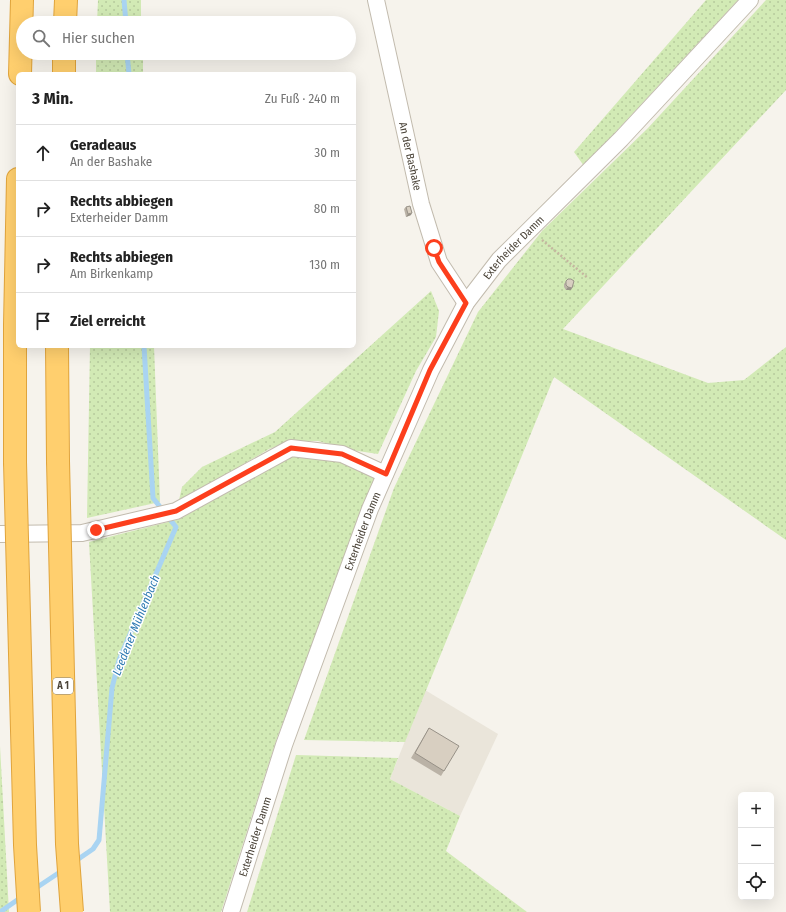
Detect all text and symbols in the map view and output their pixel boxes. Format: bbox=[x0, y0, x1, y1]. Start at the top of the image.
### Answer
search box bbox=[16, 16, 356, 60]
icon: search bbox=[30, 27, 52, 49]
text: Hier suchen bbox=[62, 29, 135, 47]
text: 3 Min. bbox=[32, 88, 73, 109]
text: Zu Fuß · 240 m bbox=[265, 91, 340, 106]
street label: An der Bashake bbox=[397, 121, 424, 192]
text: Geradeaus bbox=[70, 136, 136, 154]
icon: ahead bbox=[32, 142, 54, 164]
text: 30 m bbox=[314, 145, 340, 160]
text: An der Bashake bbox=[70, 154, 152, 169]
text: Rechts abbiegen bbox=[70, 192, 173, 210]
icon: right bbox=[32, 198, 54, 220]
text: 80 m bbox=[314, 201, 340, 216]
text: Exterheider Damm bbox=[70, 210, 168, 225]
street label: Exterheider Damm bbox=[480, 213, 547, 282]
route start bbox=[425, 239, 443, 257]
text: Rechts abbiegen bbox=[70, 248, 173, 266]
icon: right bbox=[32, 254, 54, 276]
text: 130 m bbox=[309, 257, 340, 272]
text: Am Birkenkamp bbox=[70, 266, 153, 281]
icon: arrive bbox=[32, 310, 54, 332]
text: Ziel erreicht bbox=[70, 312, 145, 330]
street label: Exterheider Damm bbox=[342, 490, 383, 572]
route end bbox=[87, 521, 105, 539]
water label: Leedener Mühlenbach bbox=[109, 573, 163, 677]
road number: A 1 bbox=[53, 678, 73, 694]
map controls bbox=[738, 792, 774, 900]
button: + bbox=[738, 792, 774, 828]
street label: Exterheider Damm bbox=[236, 795, 274, 878]
button: − bbox=[738, 828, 774, 864]
button: locate bbox=[738, 864, 774, 900]

